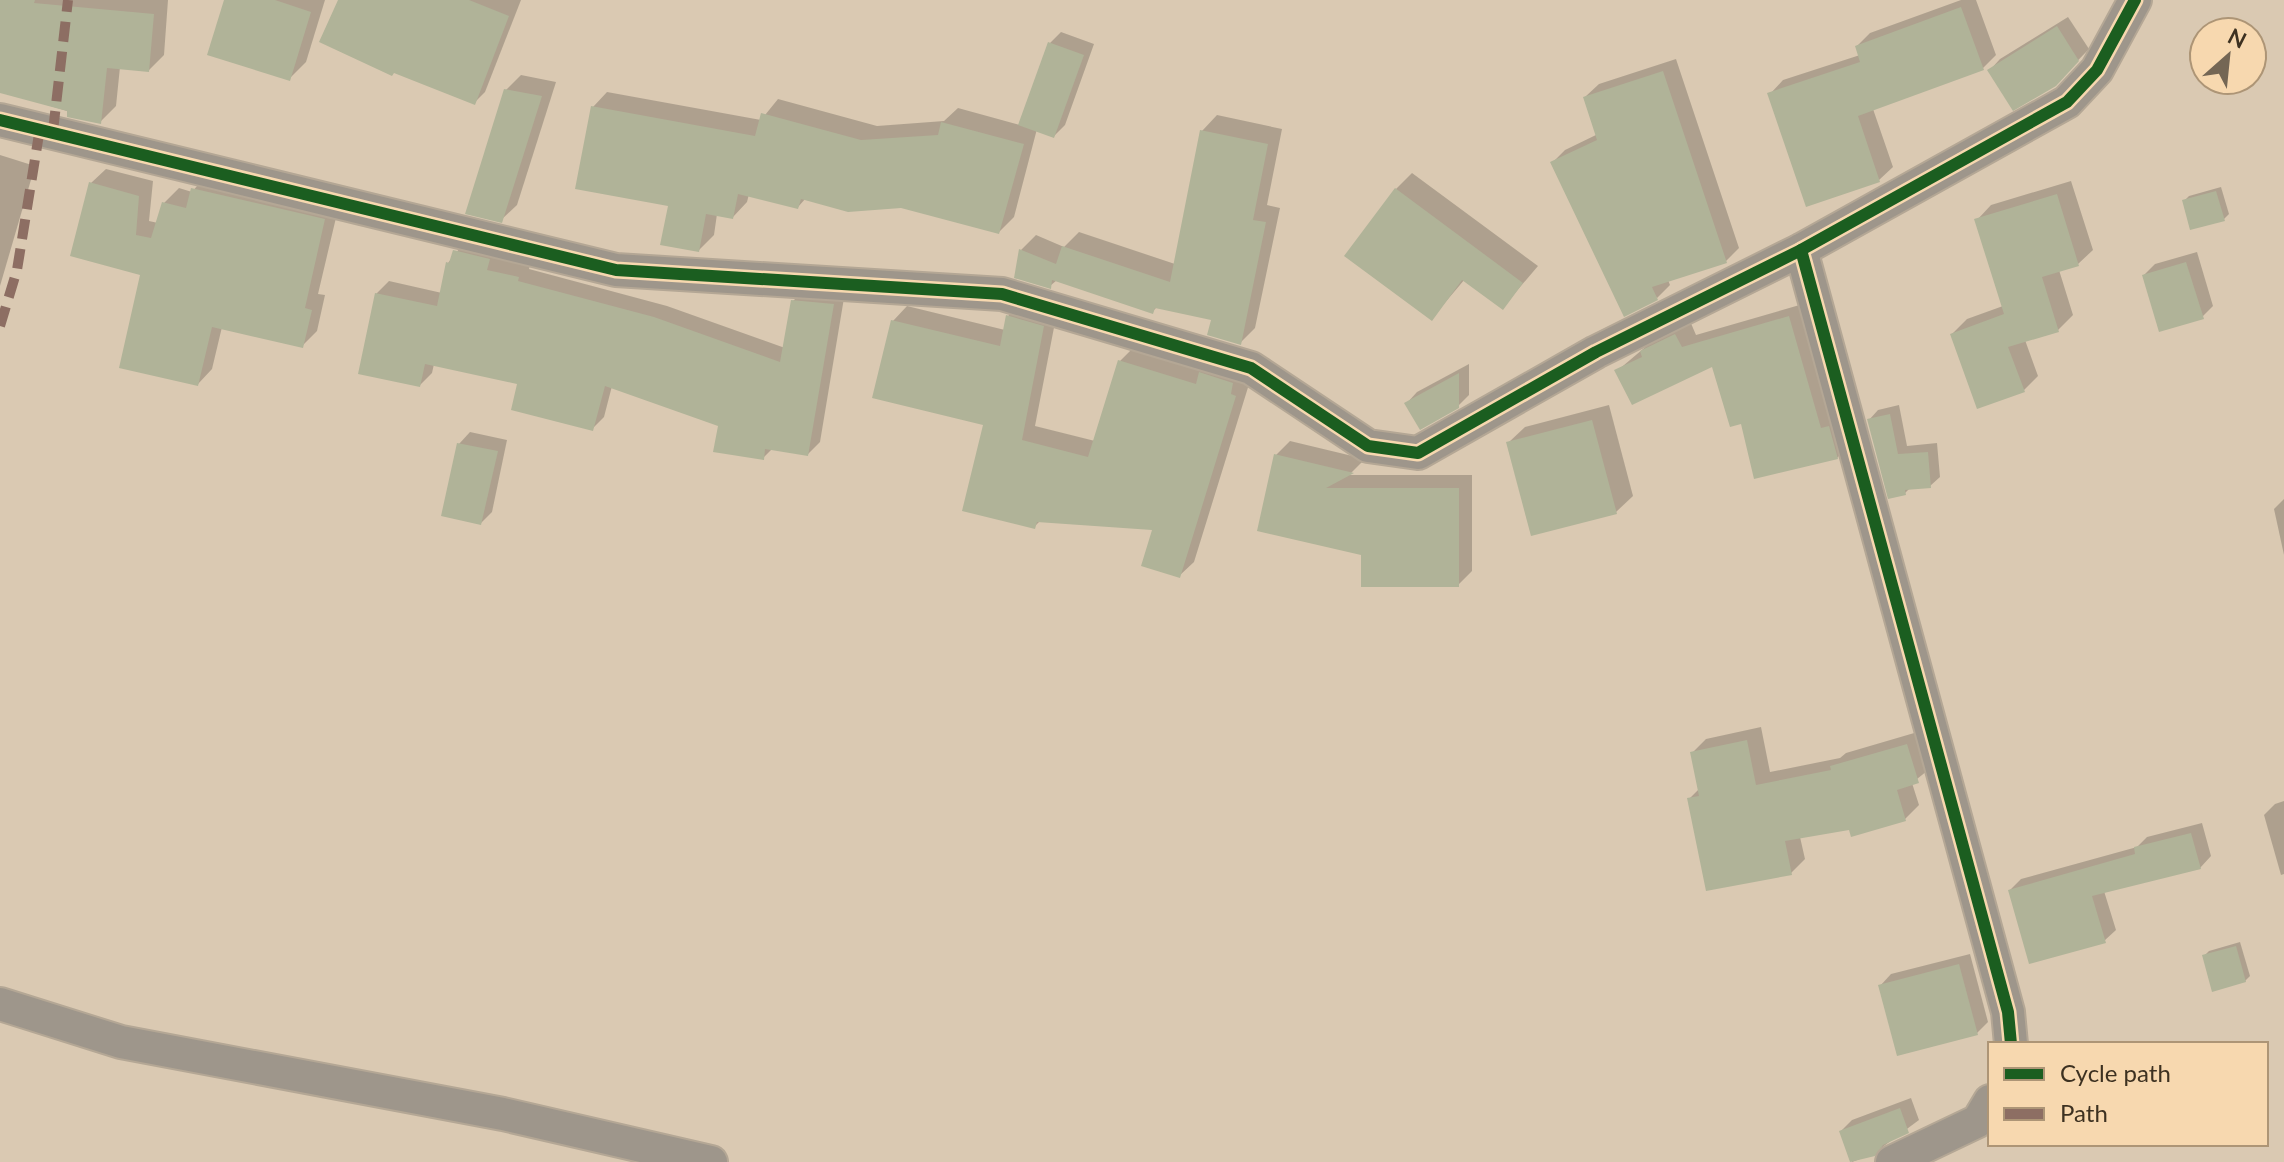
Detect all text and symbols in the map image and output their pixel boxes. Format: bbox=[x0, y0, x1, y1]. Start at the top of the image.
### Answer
north arrow bbox=[2188, 16, 2268, 96]
text: N bbox=[2224, 22, 2251, 54]
legend bbox=[1988, 1042, 2268, 1146]
text: Cycle path bbox=[2060, 1058, 2171, 1087]
text: Path bbox=[2060, 1098, 2108, 1127]

